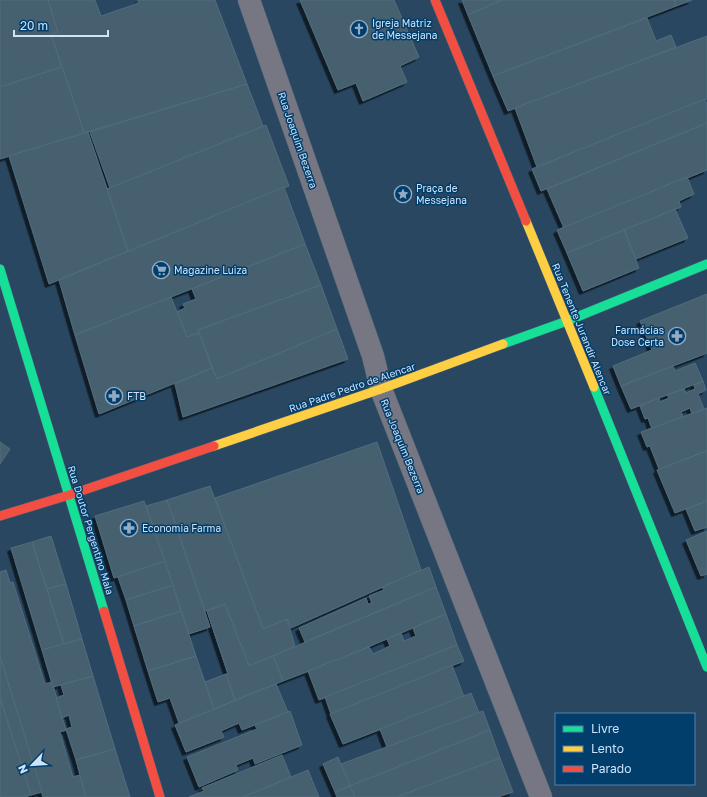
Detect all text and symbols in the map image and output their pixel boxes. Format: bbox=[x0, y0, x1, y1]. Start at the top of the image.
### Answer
scale bar bbox=[14, 12, 108, 38]
place label: Igreja Matriz de Messejana bbox=[372, 17, 437, 41]
text: 20 m bbox=[20, 18, 48, 33]
church icon: Igreja Matriz de Messejana bbox=[349, 19, 369, 39]
street label: Rua Joaquim Bezerra bbox=[276, 90, 320, 190]
place label: Praça de Messejana bbox=[416, 182, 467, 206]
place icon: Praça de Messejana bbox=[393, 184, 413, 204]
supermarket icon: Magazine Luiza bbox=[151, 260, 171, 280]
street label: Rua Tenente Jurandir Alencar bbox=[550, 261, 614, 397]
place label: Magazine Luiza bbox=[174, 264, 247, 276]
place label: Farmácias Dose Certa bbox=[611, 324, 664, 348]
pharmacy icon: Farmácias Dose Certa bbox=[667, 326, 687, 346]
street label: Rua Padre Pedro de Alencar bbox=[287, 360, 417, 414]
pharmacy icon: FTB bbox=[104, 386, 124, 406]
place label: FTB bbox=[127, 390, 146, 402]
street label: Rua Joaquim Bezerra bbox=[379, 397, 427, 495]
street label: Rua Doutor Pergentino Maia bbox=[66, 464, 116, 596]
pharmacy icon: Economia Farma bbox=[119, 518, 139, 538]
place label: Economia Farma bbox=[142, 522, 221, 534]
legend bbox=[555, 713, 695, 785]
text: Livre bbox=[591, 721, 619, 736]
text: Lento bbox=[591, 741, 624, 756]
north arrow bbox=[12, 745, 52, 785]
text: Parado bbox=[591, 761, 631, 776]
text: N bbox=[15, 763, 30, 776]

